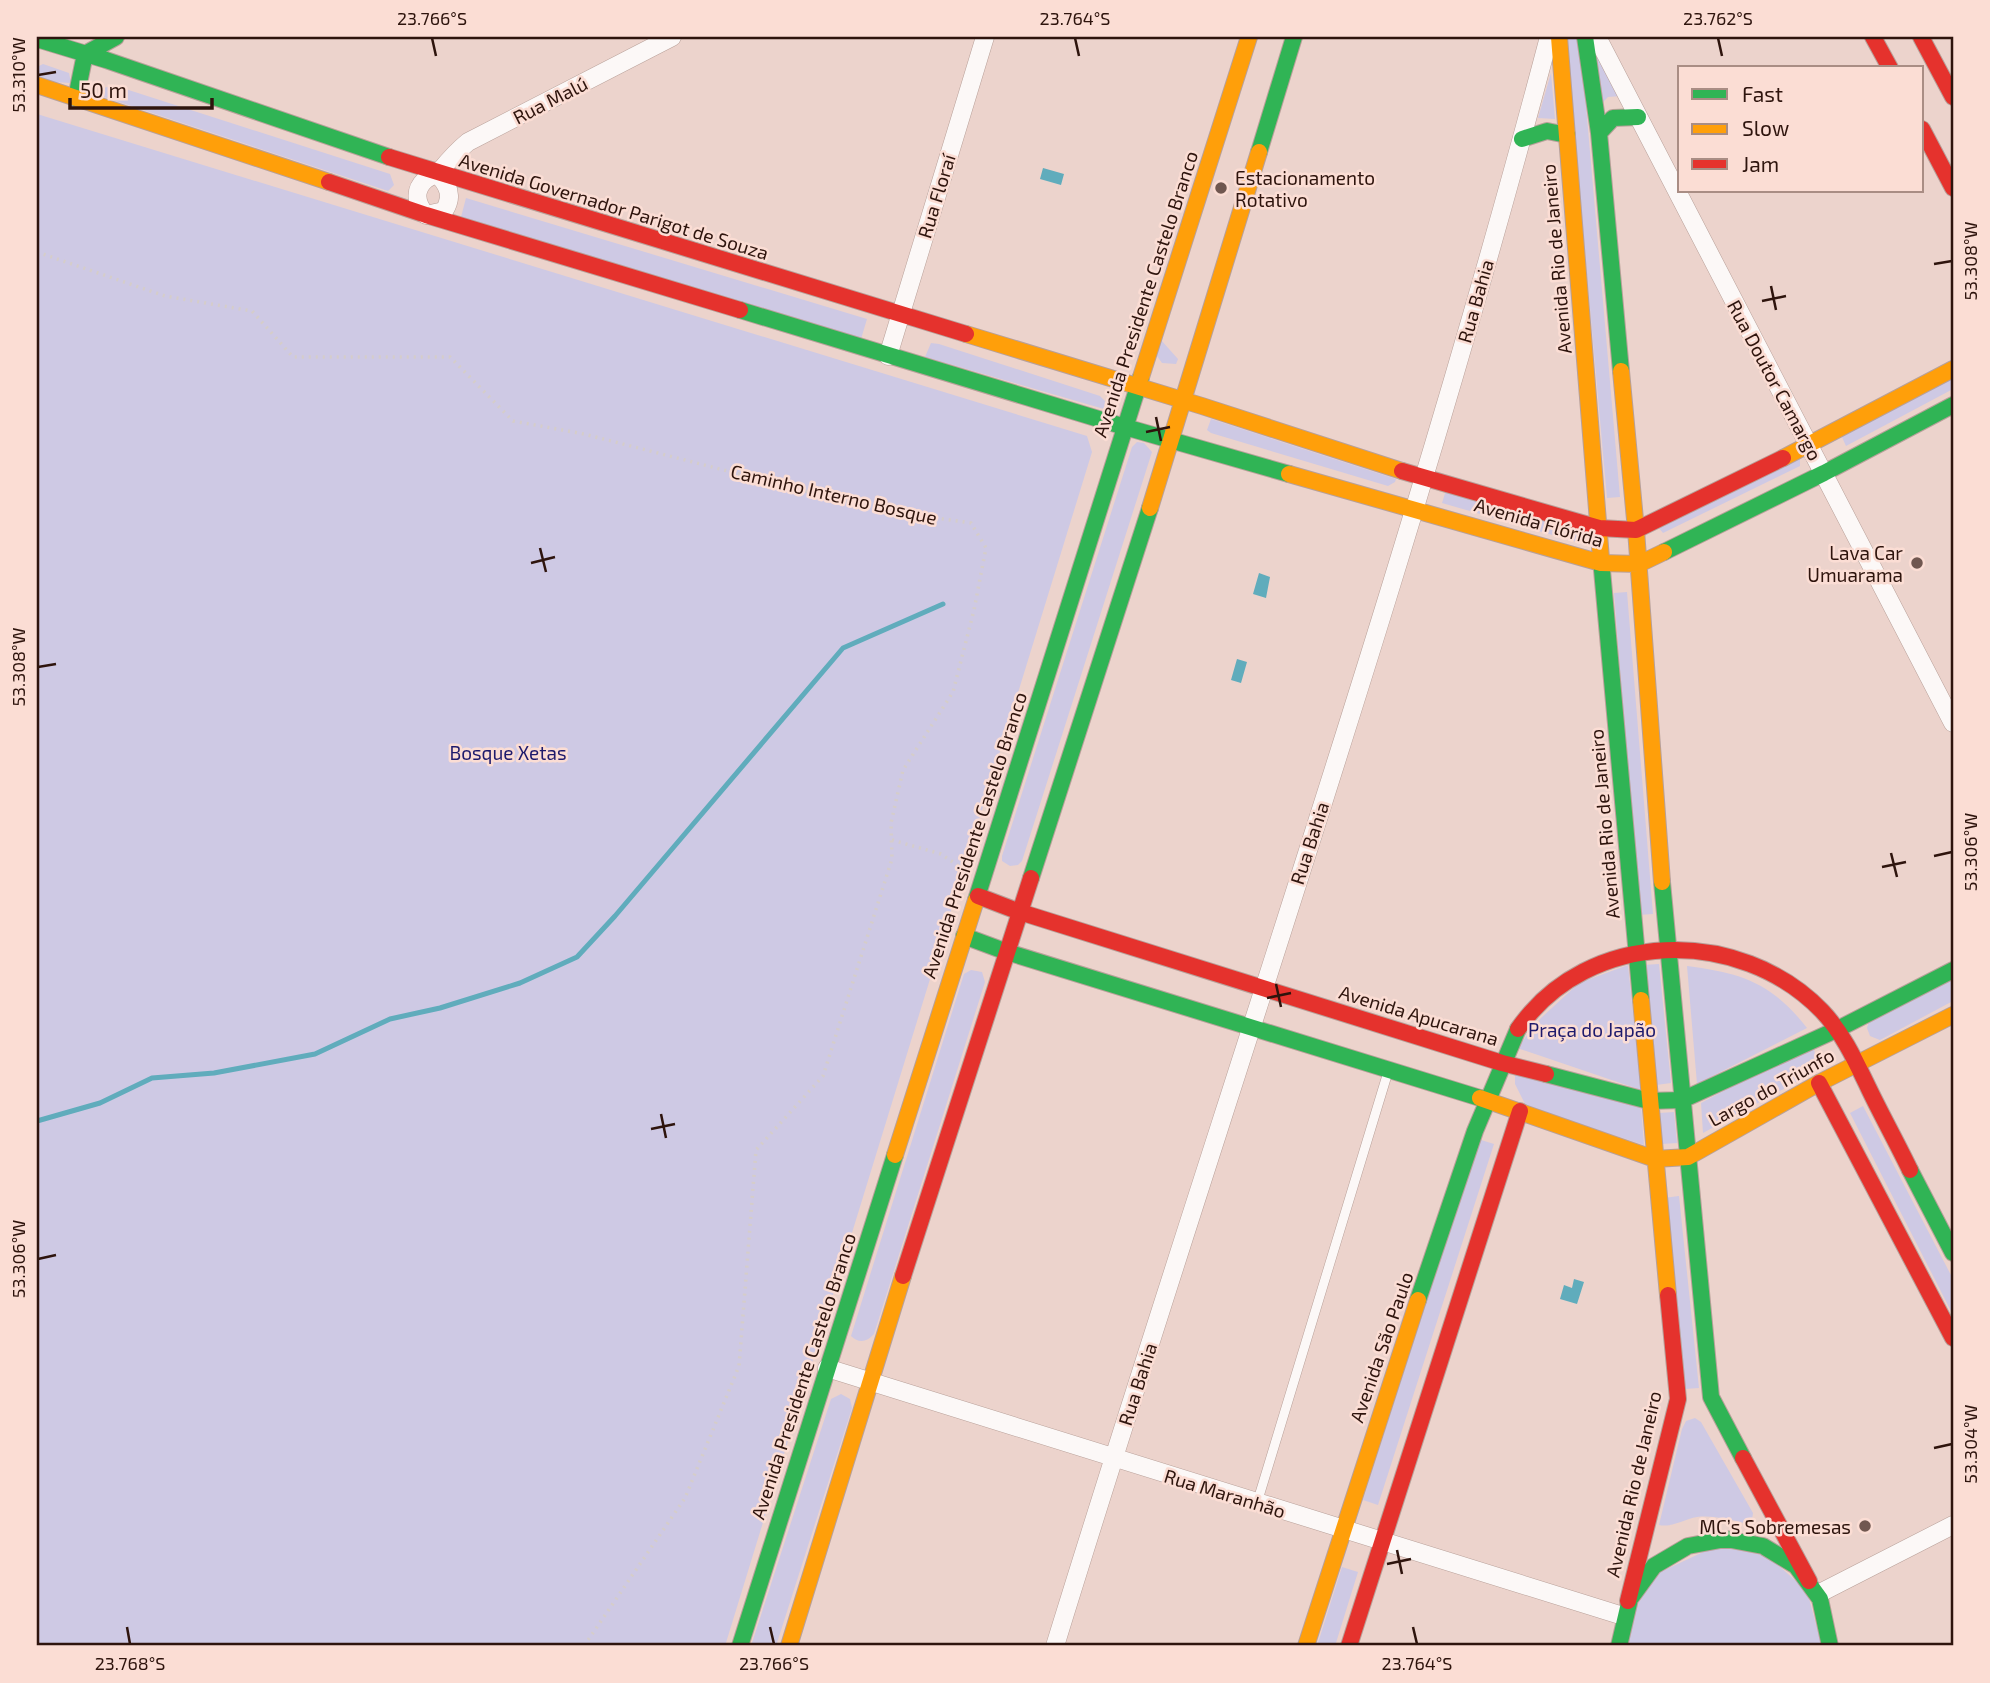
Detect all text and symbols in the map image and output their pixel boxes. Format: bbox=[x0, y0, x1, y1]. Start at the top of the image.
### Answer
text: 23.766°S bbox=[397, 7, 467, 29]
text: 23.764°S bbox=[1040, 7, 1110, 29]
text: 23.762°S bbox=[1683, 7, 1753, 29]
text: 53.310°W bbox=[7, 37, 29, 113]
scale bar bbox=[70, 66, 212, 110]
legend bbox=[1678, 66, 1924, 192]
street label: Rua Malú bbox=[509, 71, 591, 129]
text: 50 m bbox=[80, 77, 127, 102]
text: Fast bbox=[1742, 81, 1783, 106]
text: Slow bbox=[1742, 115, 1789, 140]
street label: Avenida Governador Parigot de Souza bbox=[457, 148, 771, 264]
street label: Avenida Presidente Castelo Branco bbox=[1088, 148, 1202, 440]
street label: Rua Floraí bbox=[912, 150, 960, 241]
text: Jam bbox=[1742, 151, 1779, 176]
street label: Avenida Rio de Janeiro bbox=[1536, 163, 1576, 355]
place label: Estacionamento Rotativo bbox=[1235, 166, 1375, 211]
marker: Estacionamento Rotativo bbox=[1213, 180, 1229, 196]
text: 53.308°W bbox=[1959, 221, 1981, 301]
street label: Rua Bahia bbox=[1452, 257, 1498, 345]
street label: Rua Doutor Camargo bbox=[1723, 296, 1827, 464]
street label: Caminho Interno Bosque bbox=[729, 459, 939, 529]
street label: Avenida Flórida bbox=[1472, 493, 1606, 551]
place label: Lava Car Umuarama bbox=[1807, 541, 1903, 586]
marker: Lava Car Umuarama bbox=[1909, 555, 1925, 571]
text: 53.308°W bbox=[7, 627, 29, 707]
street label: Avenida Presidente Castelo Branco bbox=[917, 689, 1031, 981]
street label: Avenida Rio de Janeiro bbox=[1584, 728, 1624, 920]
park label: Bosque Xetas bbox=[449, 741, 567, 764]
street label: Rua Bahia bbox=[1285, 799, 1333, 887]
text: 53.306°W bbox=[1959, 813, 1981, 891]
street label: Avenida Apucarana bbox=[1337, 980, 1501, 1050]
park label: Praça do Japão bbox=[1528, 1018, 1656, 1042]
street label: Largo do Triunfo bbox=[1704, 1043, 1838, 1131]
text: 53.306°W bbox=[7, 1220, 29, 1298]
street label: Avenida Presidente Castelo Branco bbox=[746, 1230, 860, 1522]
street label: Avenida São Paulo bbox=[1344, 1269, 1418, 1425]
street label: Rua Bahia bbox=[1113, 1340, 1161, 1428]
street label: Avenida Rio de Janeiro bbox=[1600, 1389, 1666, 1579]
text: 53.304°W bbox=[1959, 1404, 1981, 1484]
street label: Rua Maranhão bbox=[1162, 1464, 1288, 1522]
place label: MC’s Sobremesas bbox=[1699, 1515, 1851, 1538]
marker: MC’s Sobremesas bbox=[1857, 1518, 1873, 1534]
text: 23.768°S bbox=[95, 1652, 165, 1674]
text: 23.766°S bbox=[739, 1652, 809, 1674]
text: 23.764°S bbox=[1382, 1652, 1452, 1674]

